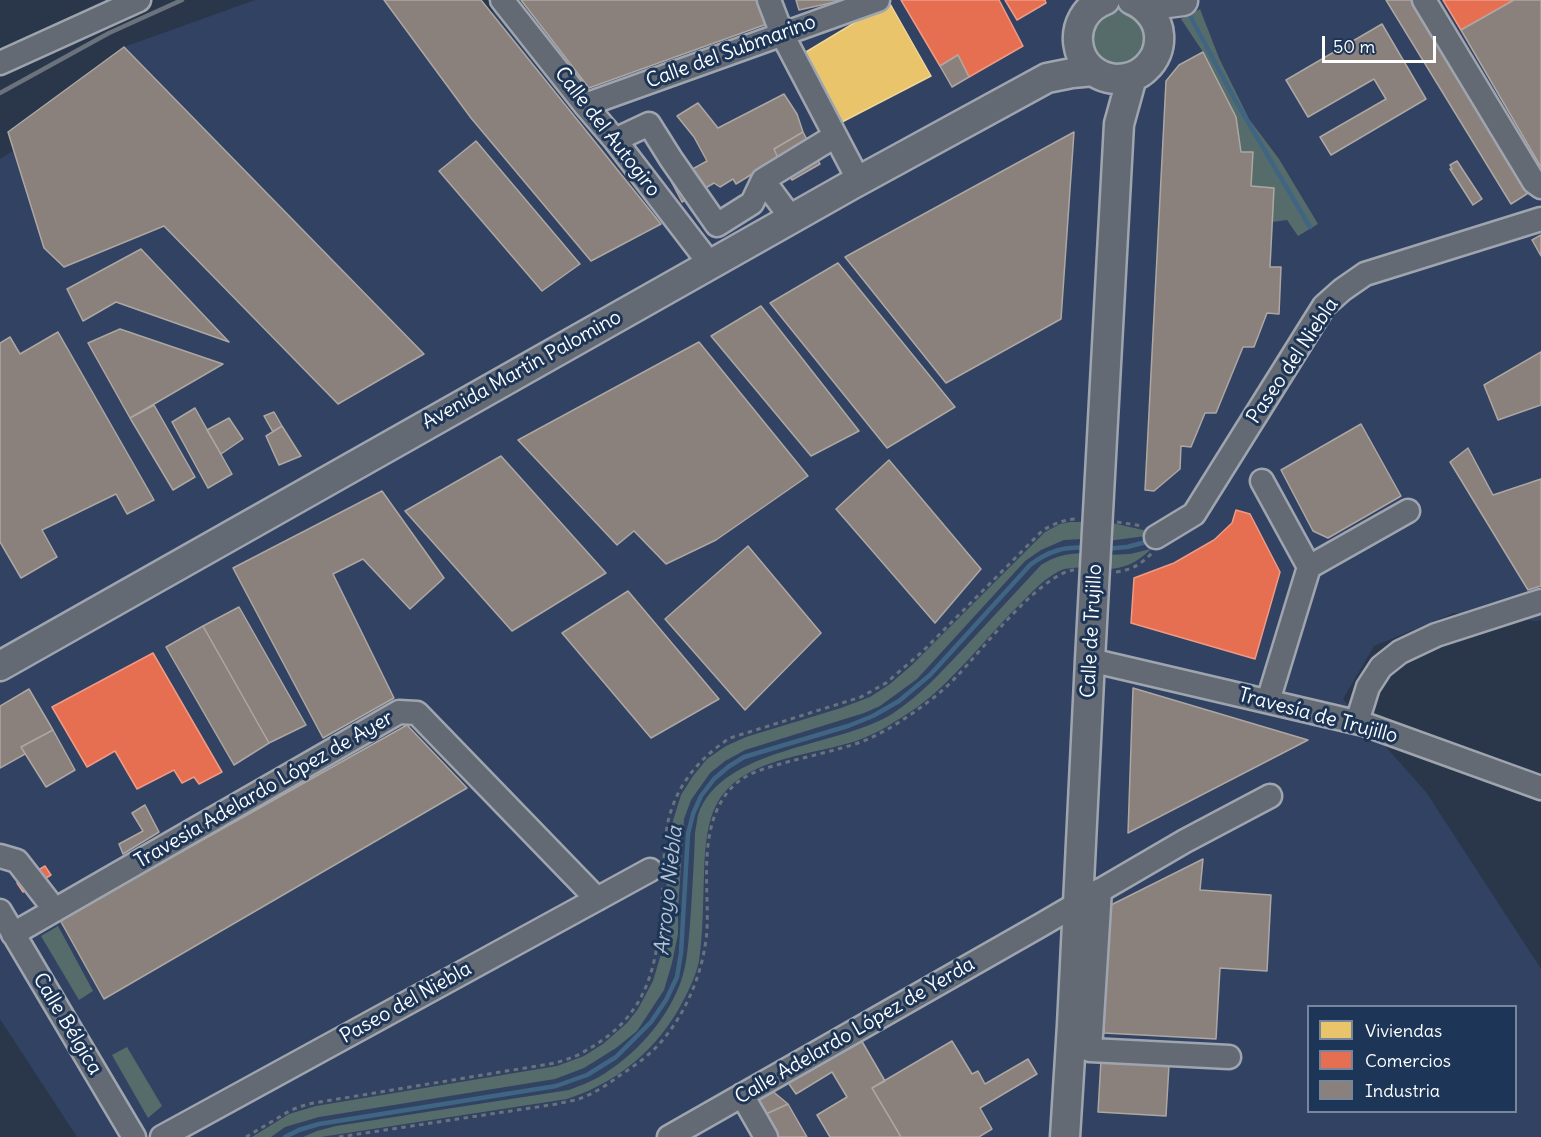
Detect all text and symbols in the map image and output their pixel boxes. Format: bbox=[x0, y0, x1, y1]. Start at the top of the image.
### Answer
street label: Calle del Submarino bbox=[643, 10, 819, 94]
scale bar bbox=[1325, 24, 1439, 62]
text: 50 m bbox=[1333, 35, 1375, 58]
street label: Calle del Autogiro bbox=[549, 62, 665, 202]
street label: Paseo del Niebla bbox=[1242, 294, 1344, 428]
street label: Avenida Martín Palomino bbox=[418, 305, 626, 435]
street label: Calle de Trujillo bbox=[1077, 563, 1107, 699]
street label: Travesía de Trujillo bbox=[1236, 683, 1400, 749]
street label: Travesía Adelardo López de Ayer bbox=[131, 706, 397, 874]
water label: Arroyo Niebla bbox=[650, 825, 688, 957]
street label: Calle Adelardo López de Yerda bbox=[731, 952, 979, 1110]
street label: Paseo del Niebla bbox=[336, 957, 476, 1049]
street label: Calle Bélgica bbox=[27, 969, 107, 1079]
legend bbox=[1307, 1005, 1517, 1113]
text: Viviendas bbox=[1365, 1019, 1442, 1042]
text: Comercios bbox=[1365, 1049, 1451, 1072]
text: Industria bbox=[1365, 1079, 1440, 1102]

